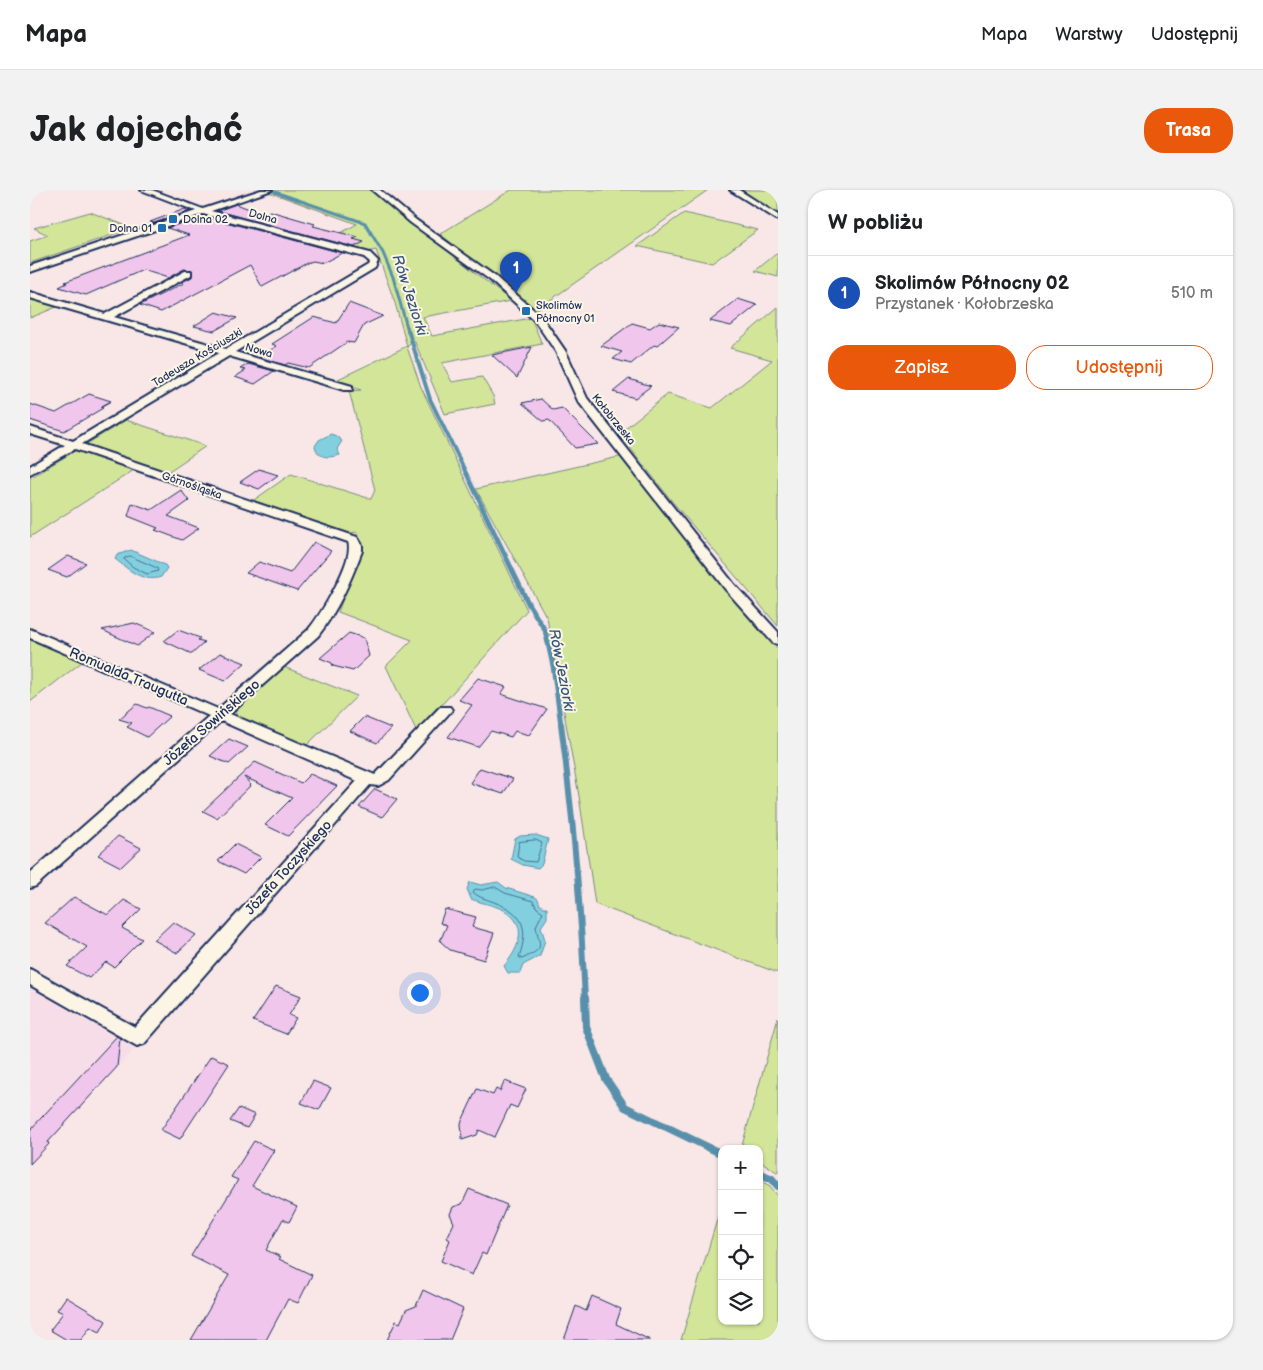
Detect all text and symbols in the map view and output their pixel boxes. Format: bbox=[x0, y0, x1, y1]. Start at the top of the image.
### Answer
text: Mapa bbox=[25, 20, 87, 49]
text: Mapa bbox=[981, 24, 1027, 45]
text: Warstwy bbox=[1055, 24, 1123, 45]
text: Udostępnij bbox=[1151, 24, 1238, 45]
button: Trasa bbox=[1144, 108, 1233, 153]
text: Jak dojechać bbox=[30, 109, 243, 152]
street label: Dolna bbox=[247, 206, 279, 227]
text: W pobliżu bbox=[828, 210, 923, 235]
marker: Dolna 02 bbox=[167, 213, 179, 225]
place label: Dolna 02 bbox=[183, 213, 228, 226]
place label: Dolna 01 bbox=[109, 222, 152, 235]
marker: Dolna 01 bbox=[156, 222, 168, 234]
water label: Rów Jeziorki bbox=[387, 252, 432, 339]
pin: 1 bbox=[500, 252, 532, 293]
text: Skolimów Północny 02 bbox=[875, 272, 1069, 295]
text: 1 bbox=[841, 284, 847, 303]
text: 510 m bbox=[1171, 284, 1213, 303]
text: Przystanek · Kołobrzeska bbox=[875, 295, 1054, 314]
place label: Skolimów Północny 01 bbox=[536, 299, 595, 325]
marker: Skolimów Północny 01 bbox=[520, 305, 532, 317]
street label: Tadeusza Kościuszki bbox=[150, 325, 245, 390]
street label: Nowa bbox=[244, 340, 274, 361]
button: Zapisz bbox=[828, 345, 1016, 390]
button: Udostępnij bbox=[1026, 345, 1213, 390]
street label: Kołobrzeska bbox=[589, 391, 638, 447]
street label: Górnośląska bbox=[160, 469, 224, 502]
water label: Rów Jeziorki bbox=[544, 627, 579, 714]
street label: Romualda Traugutta bbox=[67, 644, 191, 709]
street label: Józefa Sowińskiego bbox=[159, 676, 263, 769]
street label: Józefa Toczyskiego bbox=[241, 817, 335, 918]
your location bbox=[407, 980, 433, 1006]
map controls bbox=[718, 1145, 763, 1325]
button: + bbox=[718, 1145, 763, 1190]
button: − bbox=[718, 1190, 763, 1235]
button: locate bbox=[718, 1235, 763, 1280]
button: layers bbox=[718, 1280, 763, 1325]

